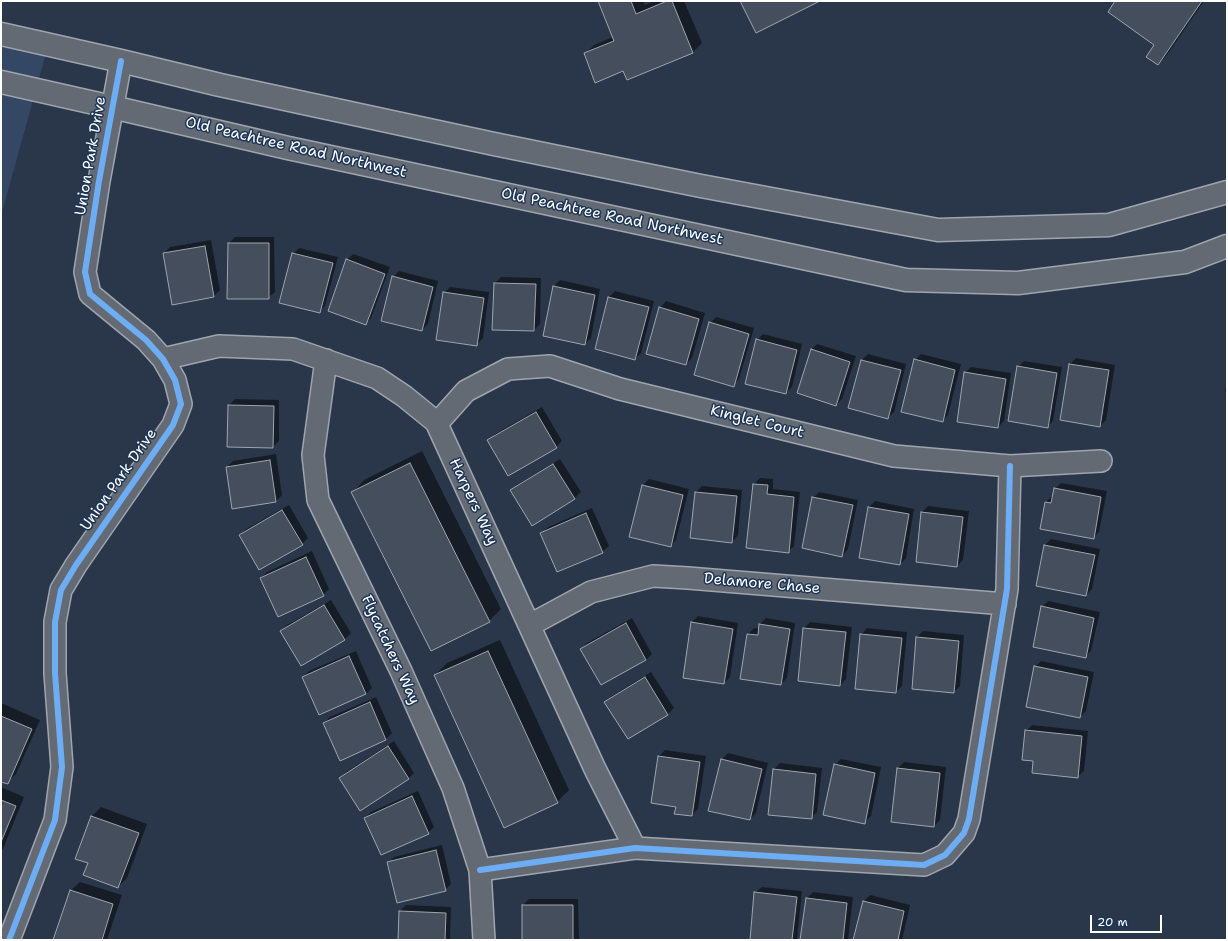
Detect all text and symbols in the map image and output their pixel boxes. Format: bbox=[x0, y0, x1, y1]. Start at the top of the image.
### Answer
street label: Union Park Drive bbox=[72, 95, 110, 217]
street label: Old Peachtree Road Northwest bbox=[184, 114, 408, 182]
street label: Old Peachtree Road Northwest bbox=[499, 185, 725, 249]
street label: Kinglet Court bbox=[708, 402, 806, 442]
street label: Union Park Drive bbox=[77, 426, 161, 534]
street label: Harpers Way bbox=[445, 456, 501, 548]
street label: Delamore Chase bbox=[703, 570, 821, 598]
street label: Flycatchers Way bbox=[357, 593, 423, 707]
scale bar bbox=[1092, 907, 1164, 933]
text: 20 m bbox=[1097, 914, 1128, 930]

